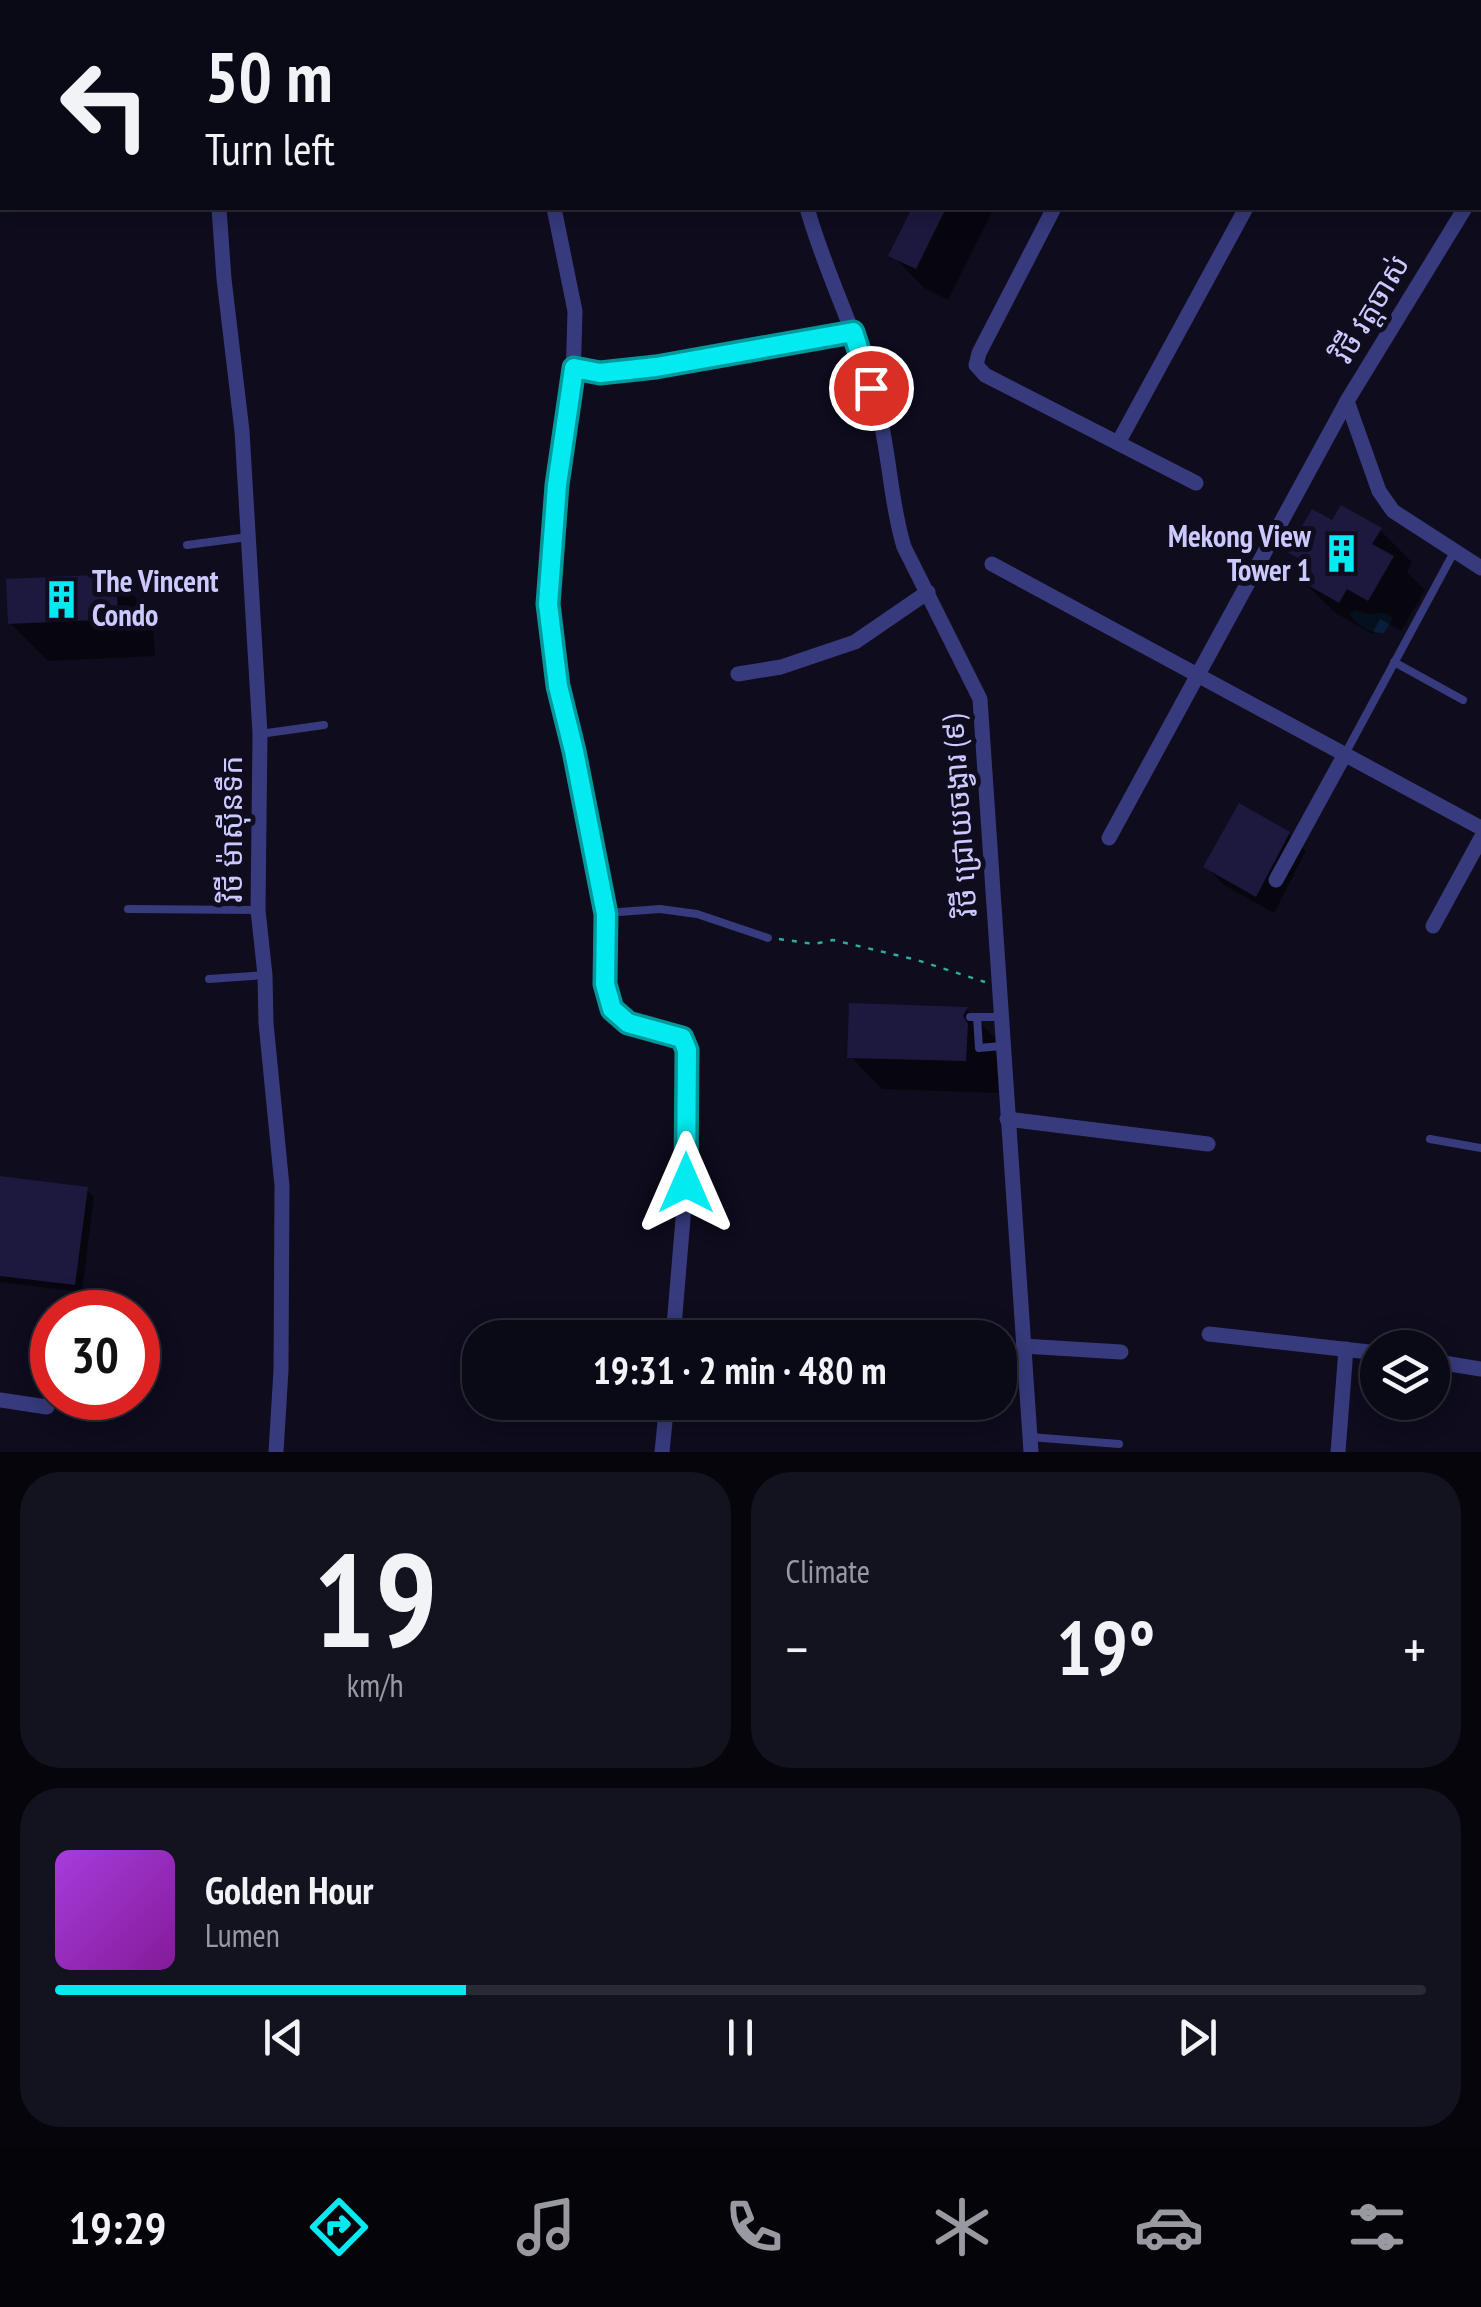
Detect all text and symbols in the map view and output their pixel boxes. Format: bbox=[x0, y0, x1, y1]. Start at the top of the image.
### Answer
text: 50 m bbox=[205, 31, 333, 121]
icon: left bbox=[40, 40, 170, 170]
text: Turn left bbox=[205, 119, 335, 177]
street label: វិថី វត្តចាស់ bbox=[1322, 247, 1418, 370]
pin bbox=[829, 346, 914, 431]
icon: arrive bbox=[844, 361, 899, 416]
place label: Mekong View Tower 1 bbox=[1168, 516, 1312, 589]
building icon: Mekong View Tower 1 bbox=[1320, 533, 1362, 575]
place label: The Vincent Condo bbox=[92, 561, 219, 634]
building icon: The Vincent Condo bbox=[41, 578, 83, 620]
street label: វិថី ជ្រោយចង្វារ (៩) bbox=[932, 713, 986, 919]
street label: វិថី ម៉ាស៊ីនទឹក bbox=[211, 756, 251, 903]
position arrow bbox=[634, 1131, 738, 1235]
speed limit sign: 30 bbox=[30, 1290, 160, 1420]
map controls bbox=[1360, 1330, 1450, 1420]
button: layers bbox=[1360, 1330, 1450, 1420]
text: 19:31 · 2 min · 480 m bbox=[593, 1345, 886, 1394]
text: 19 bbox=[313, 1515, 437, 1683]
text: Climate bbox=[786, 1550, 870, 1592]
text: 19° bbox=[1056, 1599, 1155, 1696]
text: − bbox=[786, 1613, 808, 1684]
text: + bbox=[1403, 1613, 1426, 1684]
text: km/h bbox=[347, 1664, 404, 1706]
text: Golden Hour bbox=[205, 1865, 374, 1914]
text: Lumen bbox=[205, 1914, 280, 1956]
icon: previous bbox=[256, 2010, 311, 2065]
icon: pause bbox=[713, 2010, 768, 2065]
icon: next bbox=[1170, 2010, 1225, 2065]
icon: directions bbox=[304, 2192, 374, 2262]
icon: music bbox=[511, 2192, 581, 2262]
icon: phone bbox=[719, 2192, 789, 2262]
icon: climate bbox=[927, 2192, 997, 2262]
icon: car bbox=[1134, 2192, 1204, 2262]
icon: filters bbox=[1342, 2192, 1412, 2262]
text: 19:29 bbox=[69, 2198, 166, 2256]

